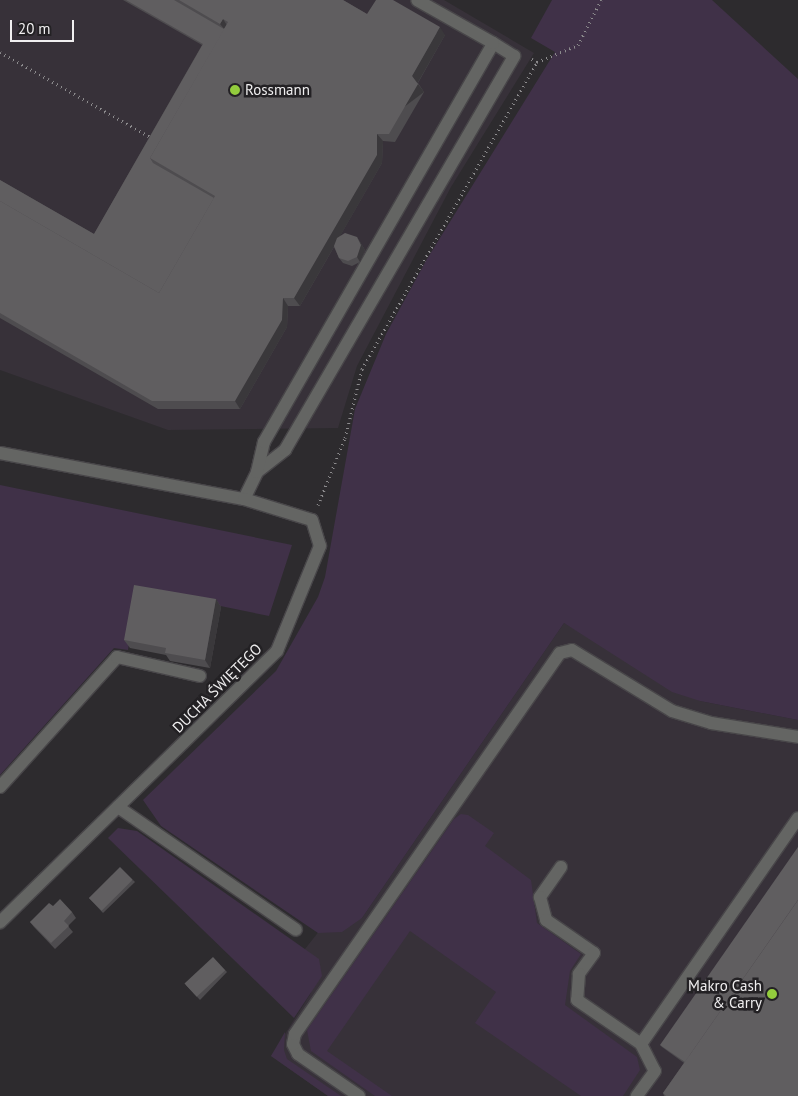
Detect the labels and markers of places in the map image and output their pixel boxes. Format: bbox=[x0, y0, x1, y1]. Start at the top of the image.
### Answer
place label: Rossmann bbox=[245, 81, 310, 99]
marker: Rossmann bbox=[229, 84, 241, 96]
place label: Makro Cash & Carry bbox=[688, 976, 762, 1011]
marker: Makro Cash & Carry bbox=[766, 988, 778, 1000]

